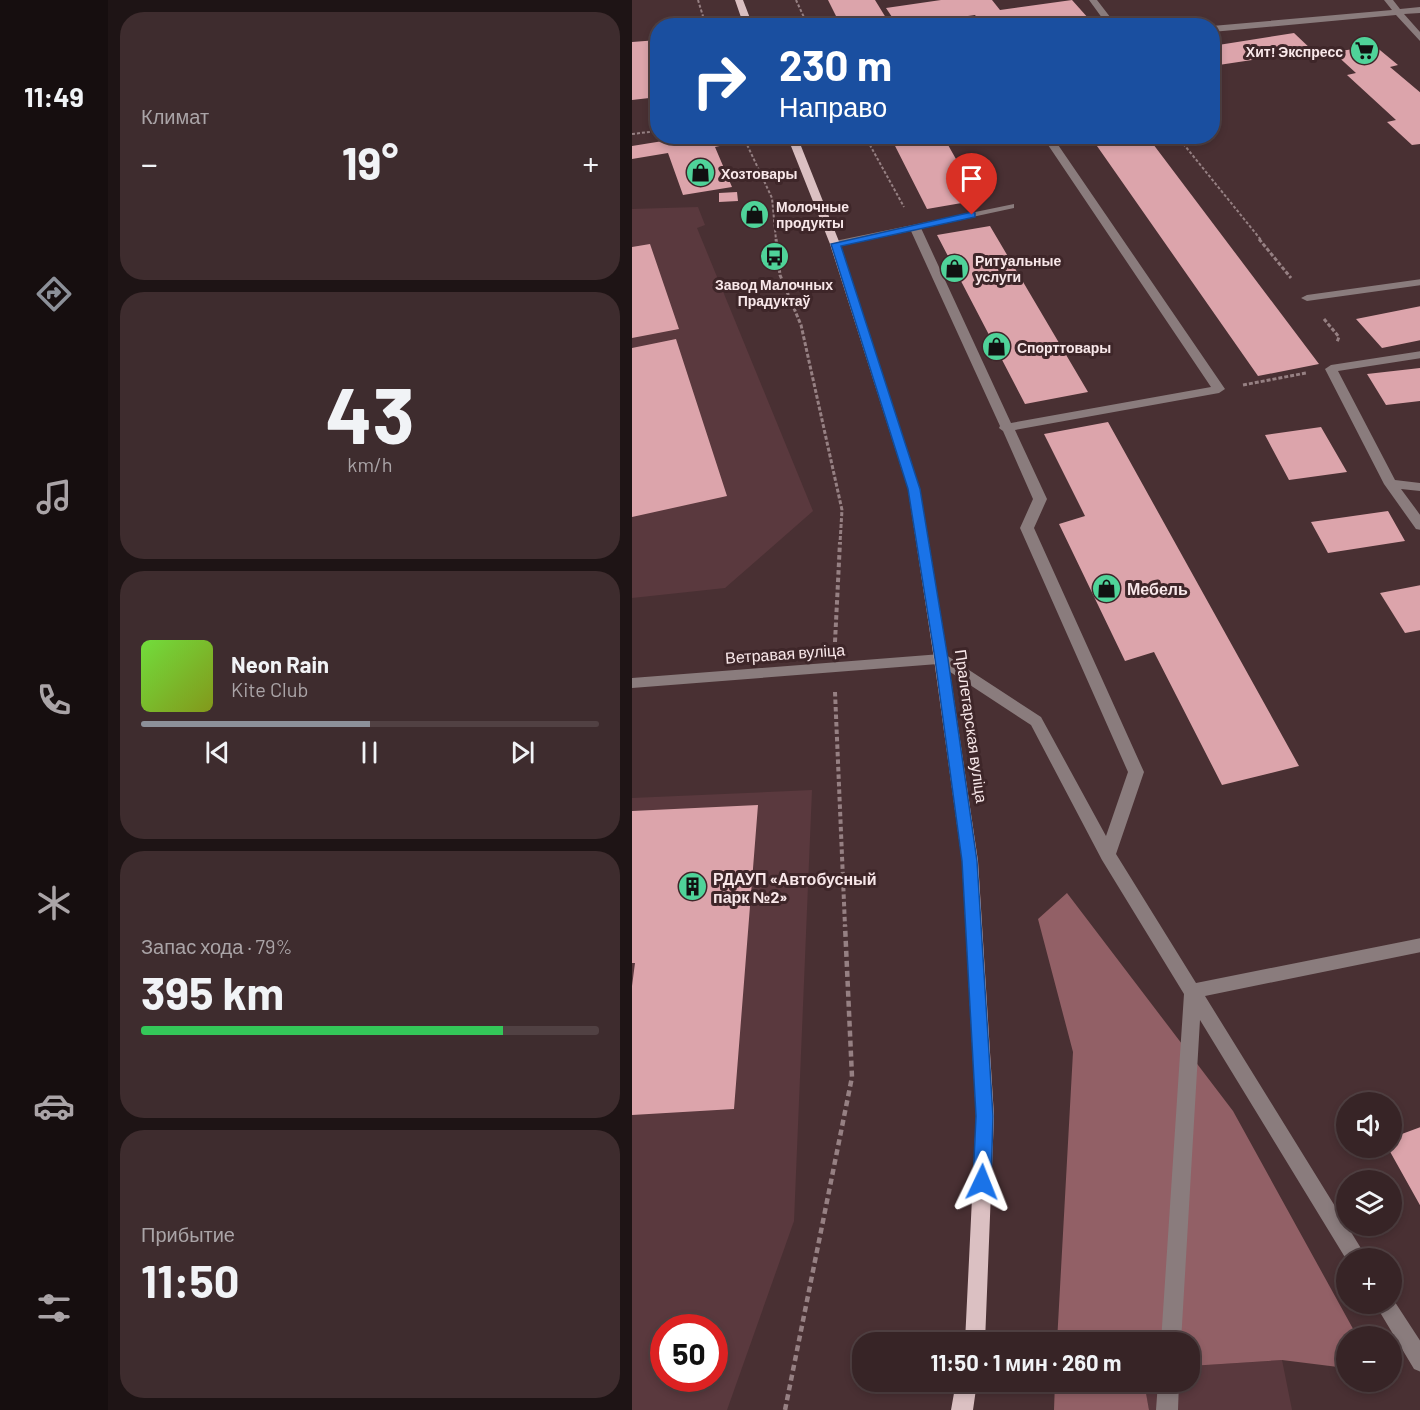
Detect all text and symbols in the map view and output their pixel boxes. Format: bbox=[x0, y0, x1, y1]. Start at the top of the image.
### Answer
supermarket icon: Хит! Экспресс bbox=[1348, 35, 1380, 67]
text: 230 m bbox=[779, 39, 892, 89]
icon: right bbox=[680, 42, 758, 120]
place label: Хит! Экспресс bbox=[1246, 43, 1343, 60]
text: 11:49 bbox=[24, 80, 84, 112]
text: Направо bbox=[779, 90, 887, 122]
text: Климат bbox=[141, 104, 209, 128]
text: 19° bbox=[342, 135, 398, 189]
text: − bbox=[141, 143, 158, 183]
text: + bbox=[583, 143, 599, 183]
pin bbox=[946, 153, 997, 215]
shop icon: Хозтовары bbox=[684, 157, 716, 189]
icon: arrive bbox=[955, 162, 988, 195]
place label: Хозтовары bbox=[721, 165, 797, 182]
shop icon: Молочные продукты bbox=[739, 198, 771, 230]
place label: Молочные продукты bbox=[776, 198, 849, 231]
bus stop icon: Завод Малочных Прадуктаў bbox=[758, 241, 790, 273]
shop icon: Ритуальные услуги bbox=[938, 252, 970, 284]
place label: Ритуальные услуги bbox=[975, 252, 1061, 285]
icon: directions bbox=[33, 273, 75, 315]
place label: Завод Малочных Прадуктаў bbox=[715, 276, 833, 309]
shop icon: Спорттовары bbox=[980, 331, 1012, 363]
place label: Спорттовары bbox=[1017, 339, 1111, 356]
text: 43 bbox=[325, 366, 415, 460]
text: km/h bbox=[347, 452, 393, 476]
icon: music bbox=[33, 476, 75, 518]
shop icon: Мебель bbox=[1090, 572, 1122, 604]
place label: Мебель bbox=[1127, 579, 1188, 598]
street label: Ветравая вуліца bbox=[724, 639, 846, 667]
street label: Пралетарская вуліца bbox=[952, 648, 992, 804]
text: Neon Rain bbox=[231, 651, 329, 677]
text: Kite Club bbox=[231, 677, 308, 701]
icon: phone bbox=[33, 679, 75, 721]
icon: previous bbox=[201, 736, 234, 769]
icon: pause bbox=[353, 736, 386, 769]
icon: next bbox=[506, 736, 539, 769]
place label: РДАУП «Автобусный парк №2» bbox=[713, 869, 877, 906]
building icon: РДАУП «Автобусный парк №2» bbox=[676, 871, 708, 903]
icon: climate bbox=[33, 882, 75, 924]
text: Запас хода · 79% bbox=[141, 934, 292, 958]
text: 395 km bbox=[141, 965, 284, 1019]
icon: car bbox=[33, 1085, 75, 1127]
map controls bbox=[1336, 1092, 1402, 1392]
button: sound bbox=[1336, 1092, 1402, 1158]
position arrow bbox=[950, 1150, 1014, 1214]
button: layers bbox=[1336, 1170, 1402, 1236]
text: Прибытие bbox=[141, 1222, 235, 1246]
button: + bbox=[1336, 1248, 1402, 1314]
text: 11:50 bbox=[141, 1253, 239, 1307]
icon: filters bbox=[33, 1287, 75, 1329]
speed limit sign: 50 bbox=[650, 1314, 728, 1392]
button: − bbox=[1336, 1326, 1402, 1392]
text: 11:50 · 1 мин · 260 m bbox=[931, 1349, 1121, 1375]

